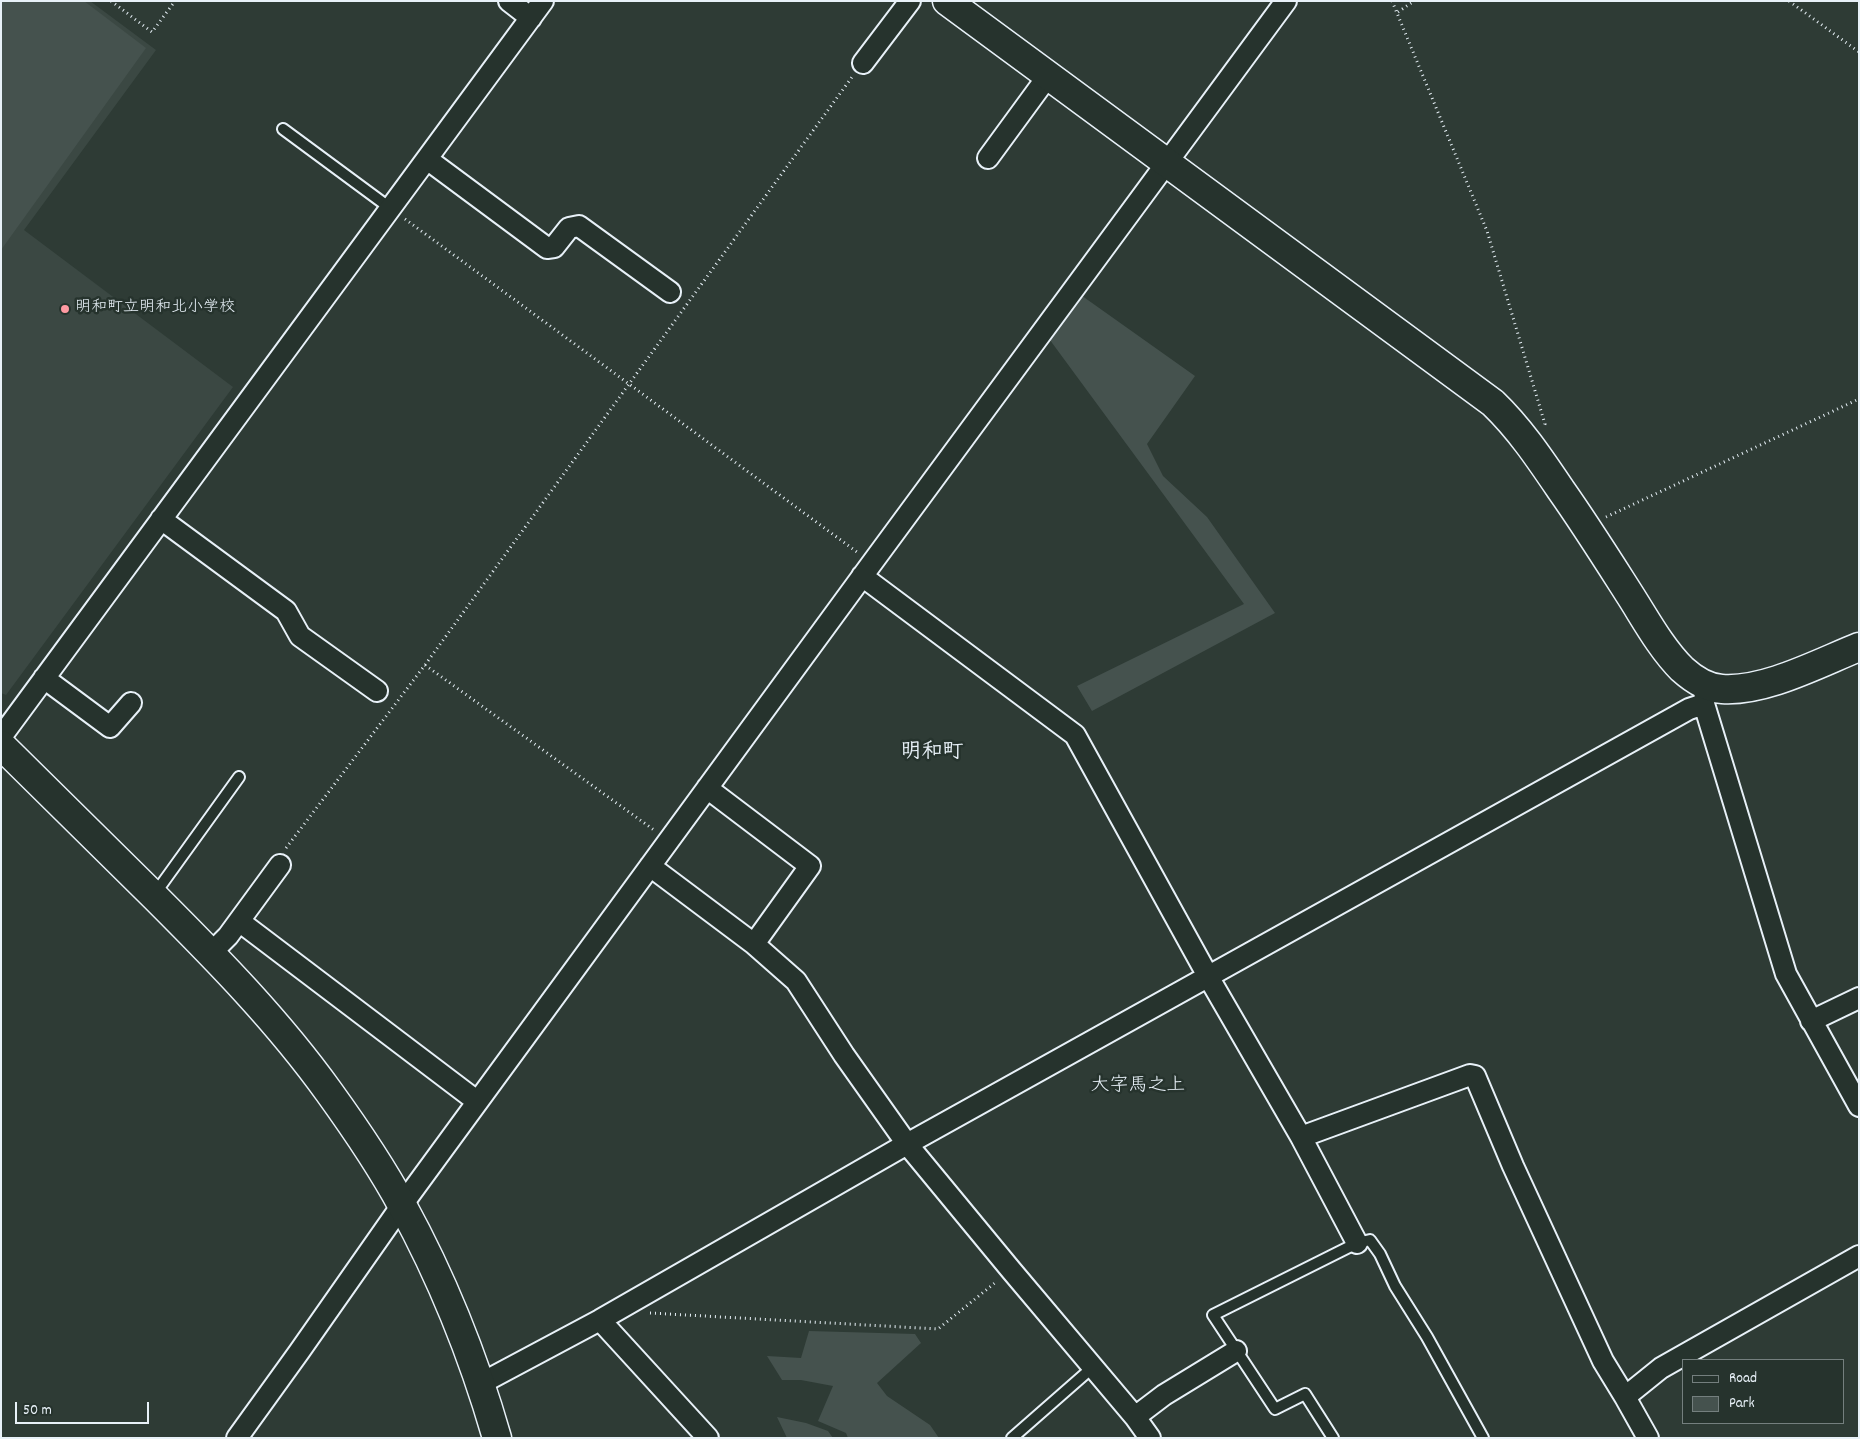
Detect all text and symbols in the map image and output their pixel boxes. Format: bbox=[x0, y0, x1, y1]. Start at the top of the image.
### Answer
place label: 明和町立明和北小学校 bbox=[75, 299, 235, 319]
marker: 明和町立明和北小学校 bbox=[59, 303, 71, 315]
district label: 明和町 bbox=[901, 741, 963, 767]
district label: 大字馬之上 bbox=[1091, 1076, 1185, 1098]
legend bbox=[1682, 1359, 1845, 1424]
text: Road bbox=[1729, 1368, 1757, 1390]
scale bar bbox=[18, 1392, 151, 1424]
text: Park bbox=[1729, 1393, 1755, 1415]
text: 50 m bbox=[23, 1400, 52, 1422]

